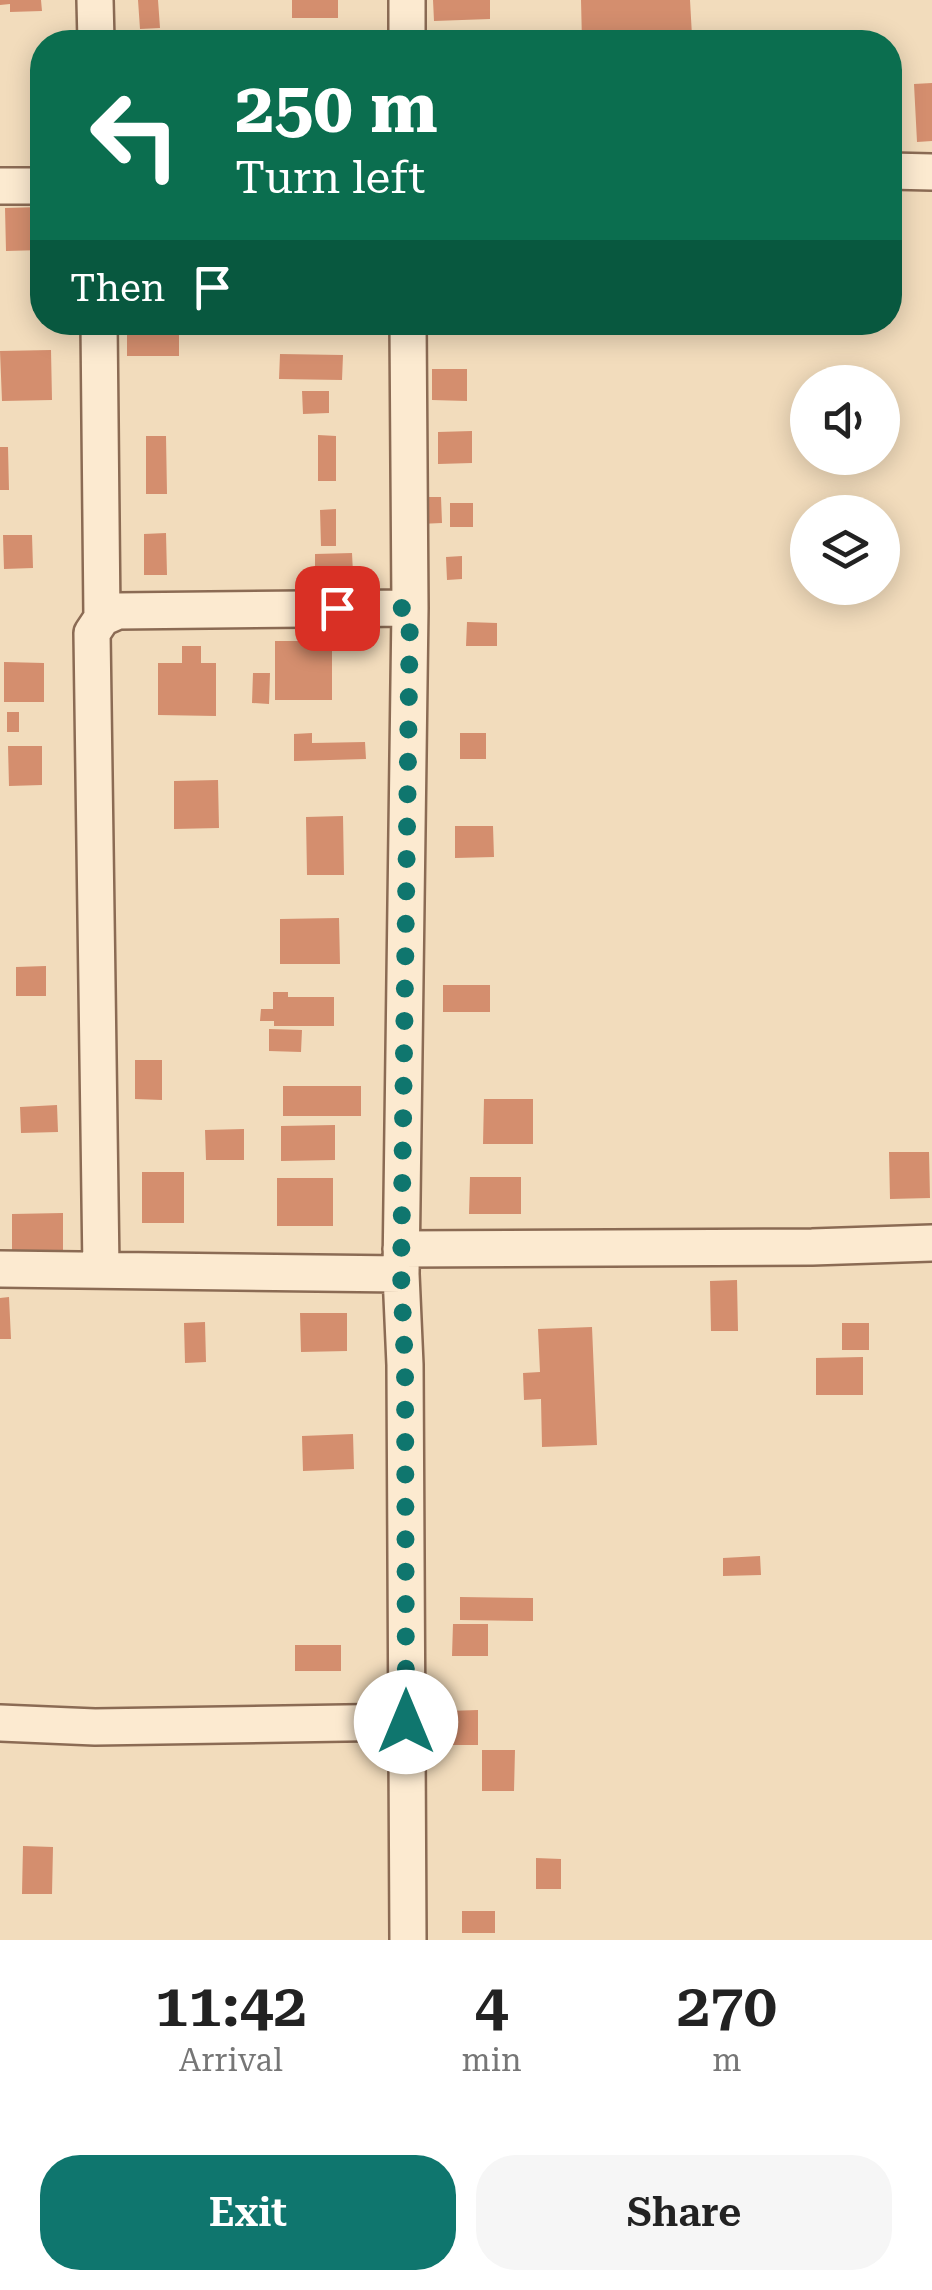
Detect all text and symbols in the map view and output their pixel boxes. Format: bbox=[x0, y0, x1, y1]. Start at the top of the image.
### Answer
text: 250 m bbox=[235, 67, 438, 149]
icon: left bbox=[70, 70, 200, 200]
text: Turn left bbox=[235, 151, 425, 204]
icon: arrive bbox=[185, 260, 240, 315]
text: Then bbox=[70, 266, 165, 310]
map controls bbox=[790, 365, 900, 605]
button: sound bbox=[790, 365, 900, 475]
button: layers bbox=[790, 495, 900, 605]
pin bbox=[295, 566, 380, 651]
icon: arrive bbox=[310, 581, 365, 636]
position arrow bbox=[354, 1670, 458, 1774]
text: 11:42 bbox=[155, 1970, 307, 2041]
text: 4 bbox=[475, 1970, 508, 2041]
text: 270 bbox=[676, 1970, 777, 2041]
text: Arrival bbox=[179, 2041, 283, 2079]
text: min bbox=[462, 2041, 522, 2079]
text: m bbox=[712, 2041, 741, 2079]
button: Exit bbox=[40, 2155, 456, 2270]
button: Share bbox=[476, 2155, 892, 2270]

